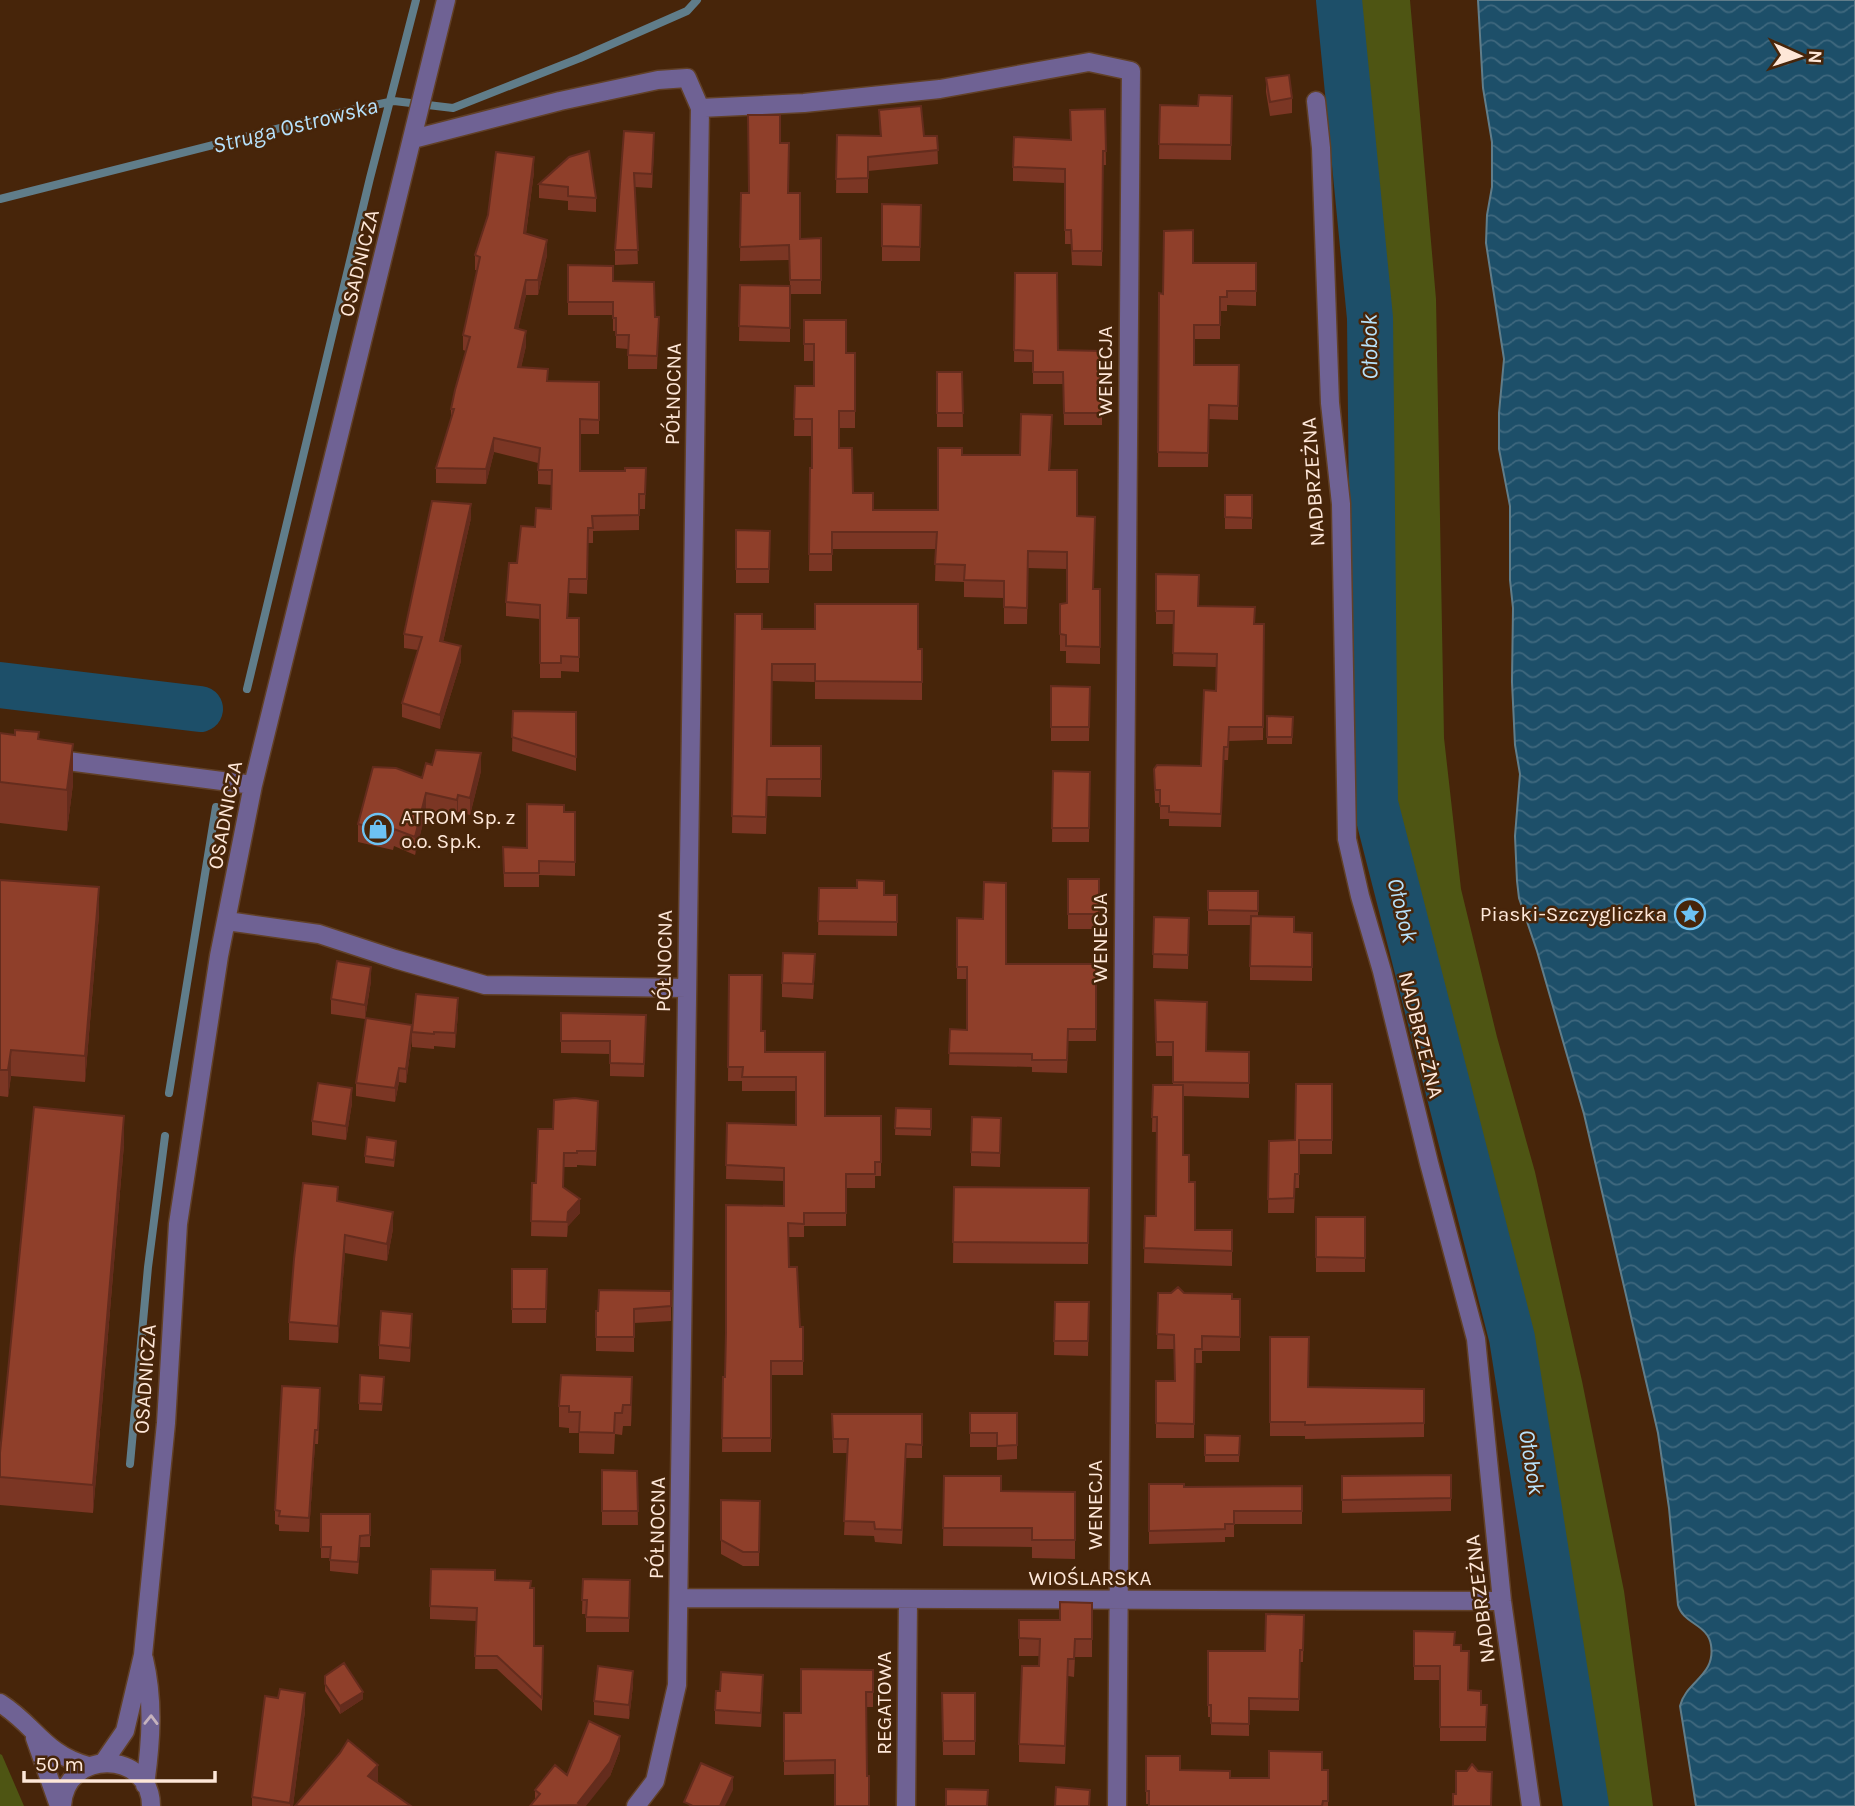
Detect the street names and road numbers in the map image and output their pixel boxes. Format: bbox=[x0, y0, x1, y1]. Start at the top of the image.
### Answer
street label: OSADNICZA bbox=[334, 207, 384, 319]
street label: WENECJA bbox=[1093, 326, 1117, 416]
street label: PÓŁNOCNA bbox=[660, 343, 686, 445]
street label: NADBRZEŻNA bbox=[1297, 417, 1329, 547]
street label: OSADNICZA bbox=[203, 759, 247, 871]
street label: WENECJA bbox=[1088, 893, 1112, 983]
street label: PÓŁNOCNA bbox=[651, 910, 677, 1012]
street label: NADBRZEŻNA bbox=[1394, 969, 1448, 1101]
street label: OSADNICZA bbox=[129, 1323, 161, 1435]
street label: WENECJA bbox=[1083, 1460, 1107, 1550]
street label: PÓŁNOCNA bbox=[644, 1477, 670, 1579]
street label: NADBRZEŻNA bbox=[1460, 1533, 1500, 1665]
street label: WIOŚLARSKA bbox=[1028, 1566, 1152, 1590]
street label: REGATOWA bbox=[872, 1651, 896, 1755]

